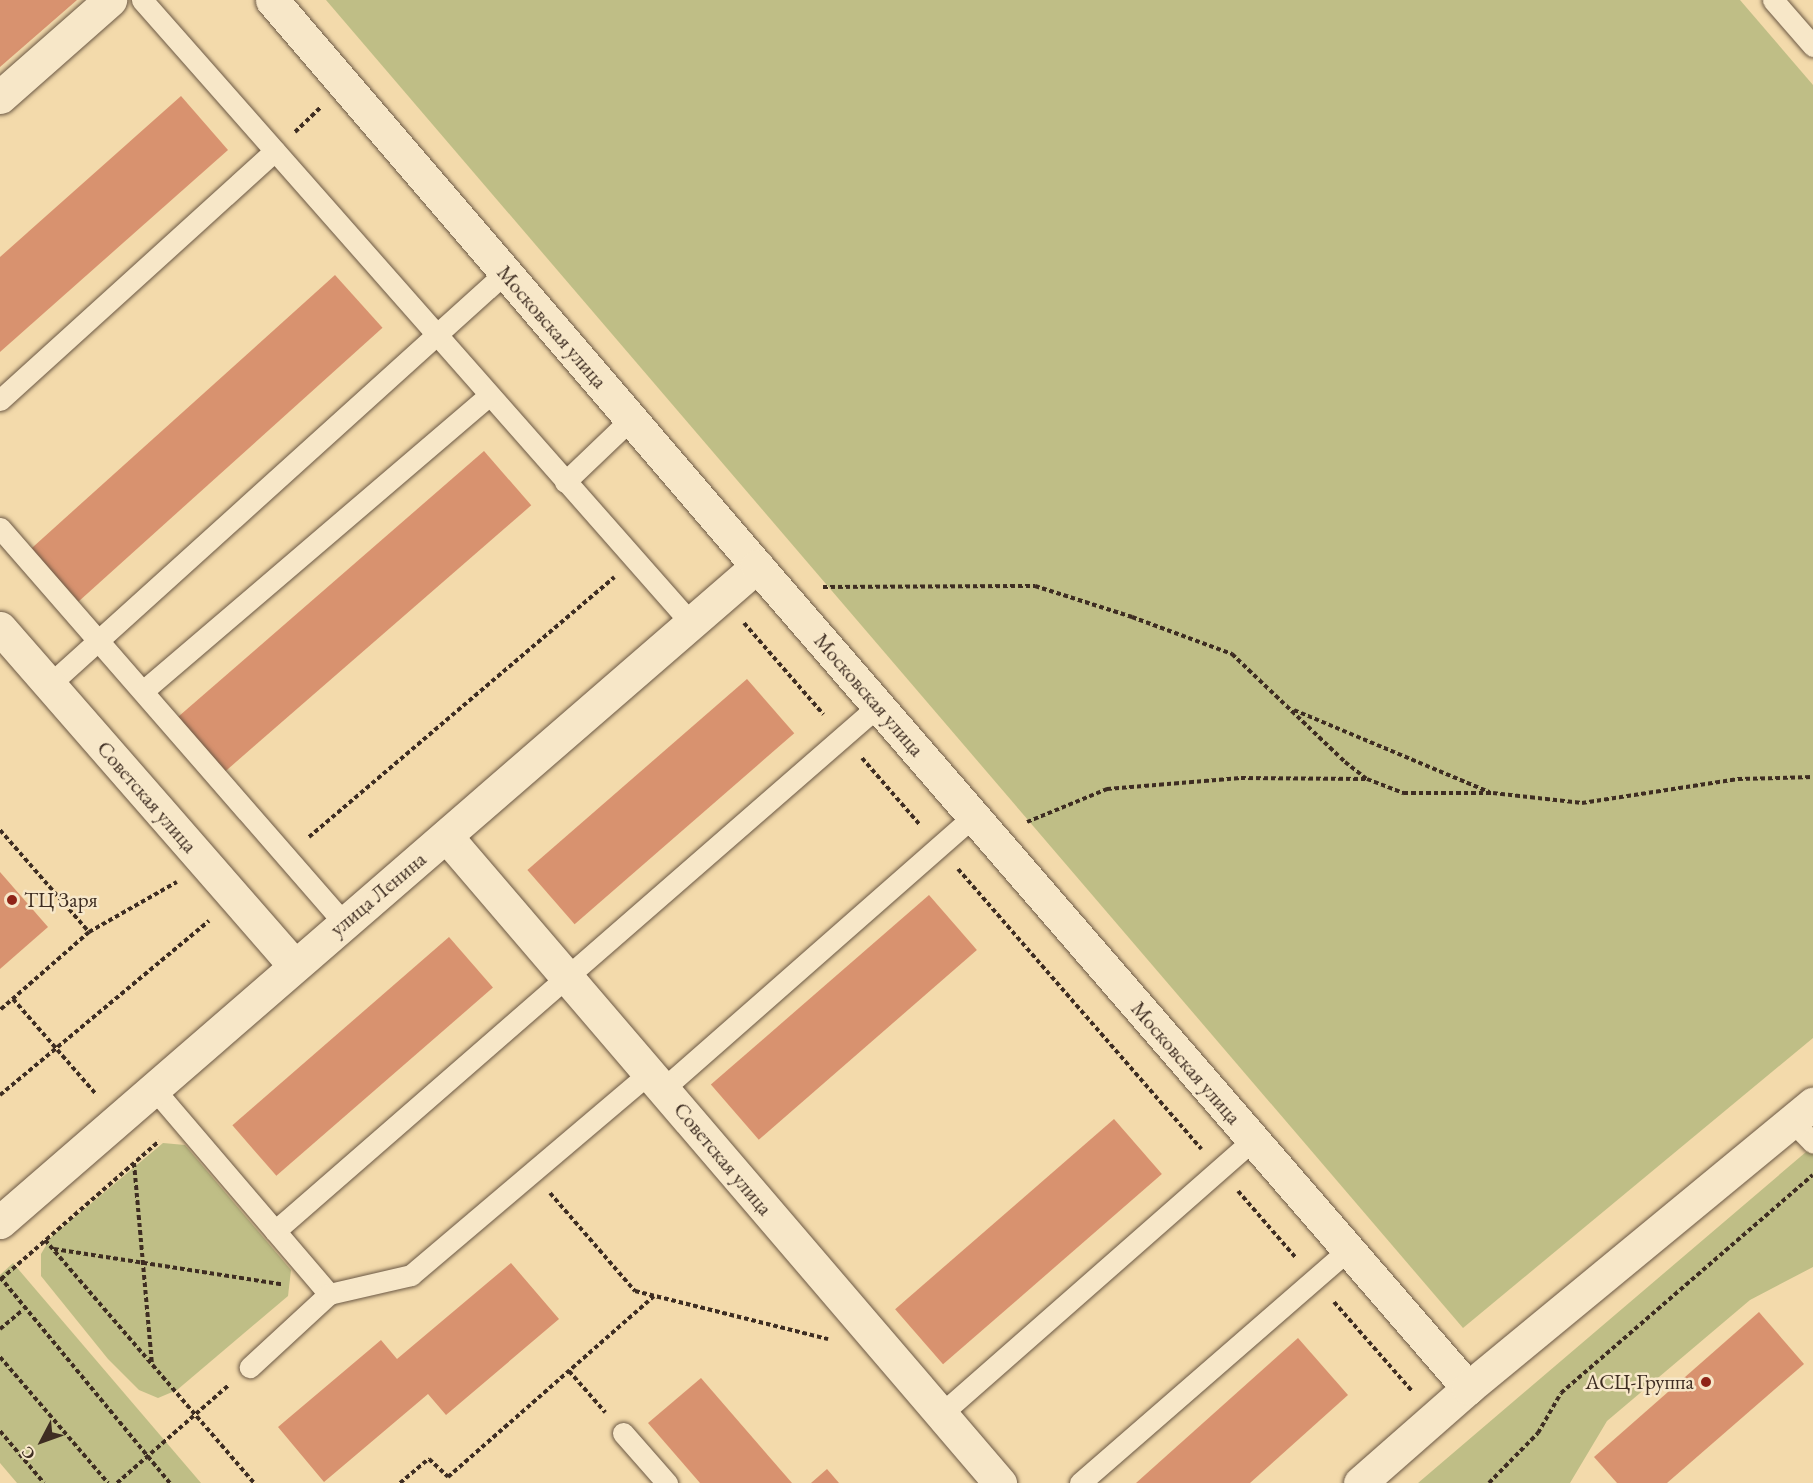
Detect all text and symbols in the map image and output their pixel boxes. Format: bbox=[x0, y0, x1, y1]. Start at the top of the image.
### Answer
street label: Московская улица bbox=[492, 260, 612, 394]
street label: Московская улица bbox=[809, 628, 929, 762]
street label: Советская улица bbox=[92, 736, 202, 858]
street label: улица Ленина bbox=[325, 847, 431, 941]
place label: ТЦ Заря bbox=[24, 887, 98, 913]
marker: ТЦ Заря bbox=[5, 893, 19, 907]
street label: Московская улица bbox=[1126, 996, 1246, 1130]
street label: Советская улица bbox=[668, 1097, 778, 1221]
place label: АСЦ-Группа bbox=[1585, 1369, 1694, 1395]
marker: АСЦ-Группа bbox=[1699, 1375, 1713, 1389]
north arrow bbox=[12, 1411, 72, 1471]
text: С bbox=[16, 1442, 40, 1464]

